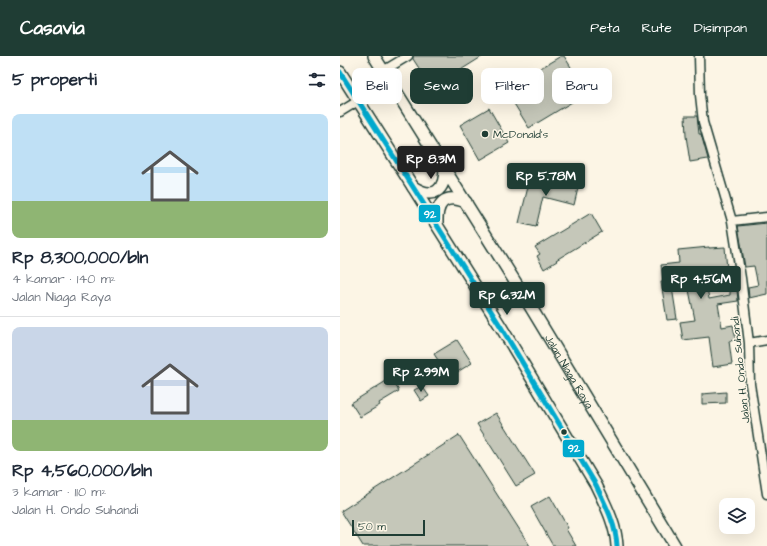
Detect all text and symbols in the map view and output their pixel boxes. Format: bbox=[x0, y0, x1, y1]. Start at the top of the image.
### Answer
text: Casavia bbox=[20, 15, 85, 42]
text: Peta bbox=[590, 18, 620, 38]
text: Rute bbox=[642, 18, 672, 38]
text: Disimpan bbox=[694, 18, 747, 38]
text: 5 properti bbox=[12, 68, 97, 92]
chip: Beli bbox=[352, 68, 402, 104]
chip: Sewa bbox=[410, 68, 473, 104]
chip: Filter bbox=[481, 68, 544, 104]
chip: Baru bbox=[552, 68, 612, 104]
icon: filters bbox=[306, 69, 328, 91]
place label: McDonald's bbox=[493, 127, 549, 142]
marker: McDonald's bbox=[480, 129, 490, 139]
icon: home bbox=[134, 140, 206, 212]
pin: Rp 8.3M bbox=[394, 146, 468, 180]
text: Rp 8.3M bbox=[406, 150, 456, 168]
pin: Rp 5.78M bbox=[505, 163, 587, 197]
text: Rp 5.78M bbox=[516, 167, 576, 185]
line badge: 92 bbox=[418, 204, 441, 223]
text: 92 bbox=[424, 207, 437, 222]
text: Rp 8,300,000/bln bbox=[12, 246, 148, 270]
pin: Rp 4.56M bbox=[660, 266, 742, 300]
text: 4 kamar · 140 m² bbox=[12, 270, 116, 288]
text: Rp 4.56M bbox=[671, 270, 731, 288]
pin: Rp 6.32M bbox=[466, 282, 548, 316]
text: Rp 6.32M bbox=[479, 286, 535, 304]
text: Jalan Niaga Raya bbox=[12, 288, 111, 306]
street label: Jalan H. Ondo Suhandi bbox=[727, 316, 754, 424]
street label: Jalan Niaga Raya bbox=[541, 332, 597, 412]
icon: home bbox=[134, 353, 206, 425]
pin: Rp 2.99M bbox=[380, 359, 462, 393]
text: Rp 2.99M bbox=[393, 363, 449, 381]
unlabelled marker bbox=[559, 427, 569, 437]
line badge: 92 bbox=[562, 439, 585, 458]
text: 92 bbox=[568, 441, 581, 456]
text: Rp 4,560,000/bln bbox=[12, 459, 152, 483]
text: 3 kamar · 110 m² bbox=[12, 483, 106, 501]
map controls bbox=[719, 498, 755, 534]
button: layers bbox=[719, 498, 755, 534]
text: Jalan H. Ondo Suhandi bbox=[12, 501, 138, 519]
scale bar bbox=[352, 518, 425, 537]
text: 50 m bbox=[358, 519, 386, 534]

